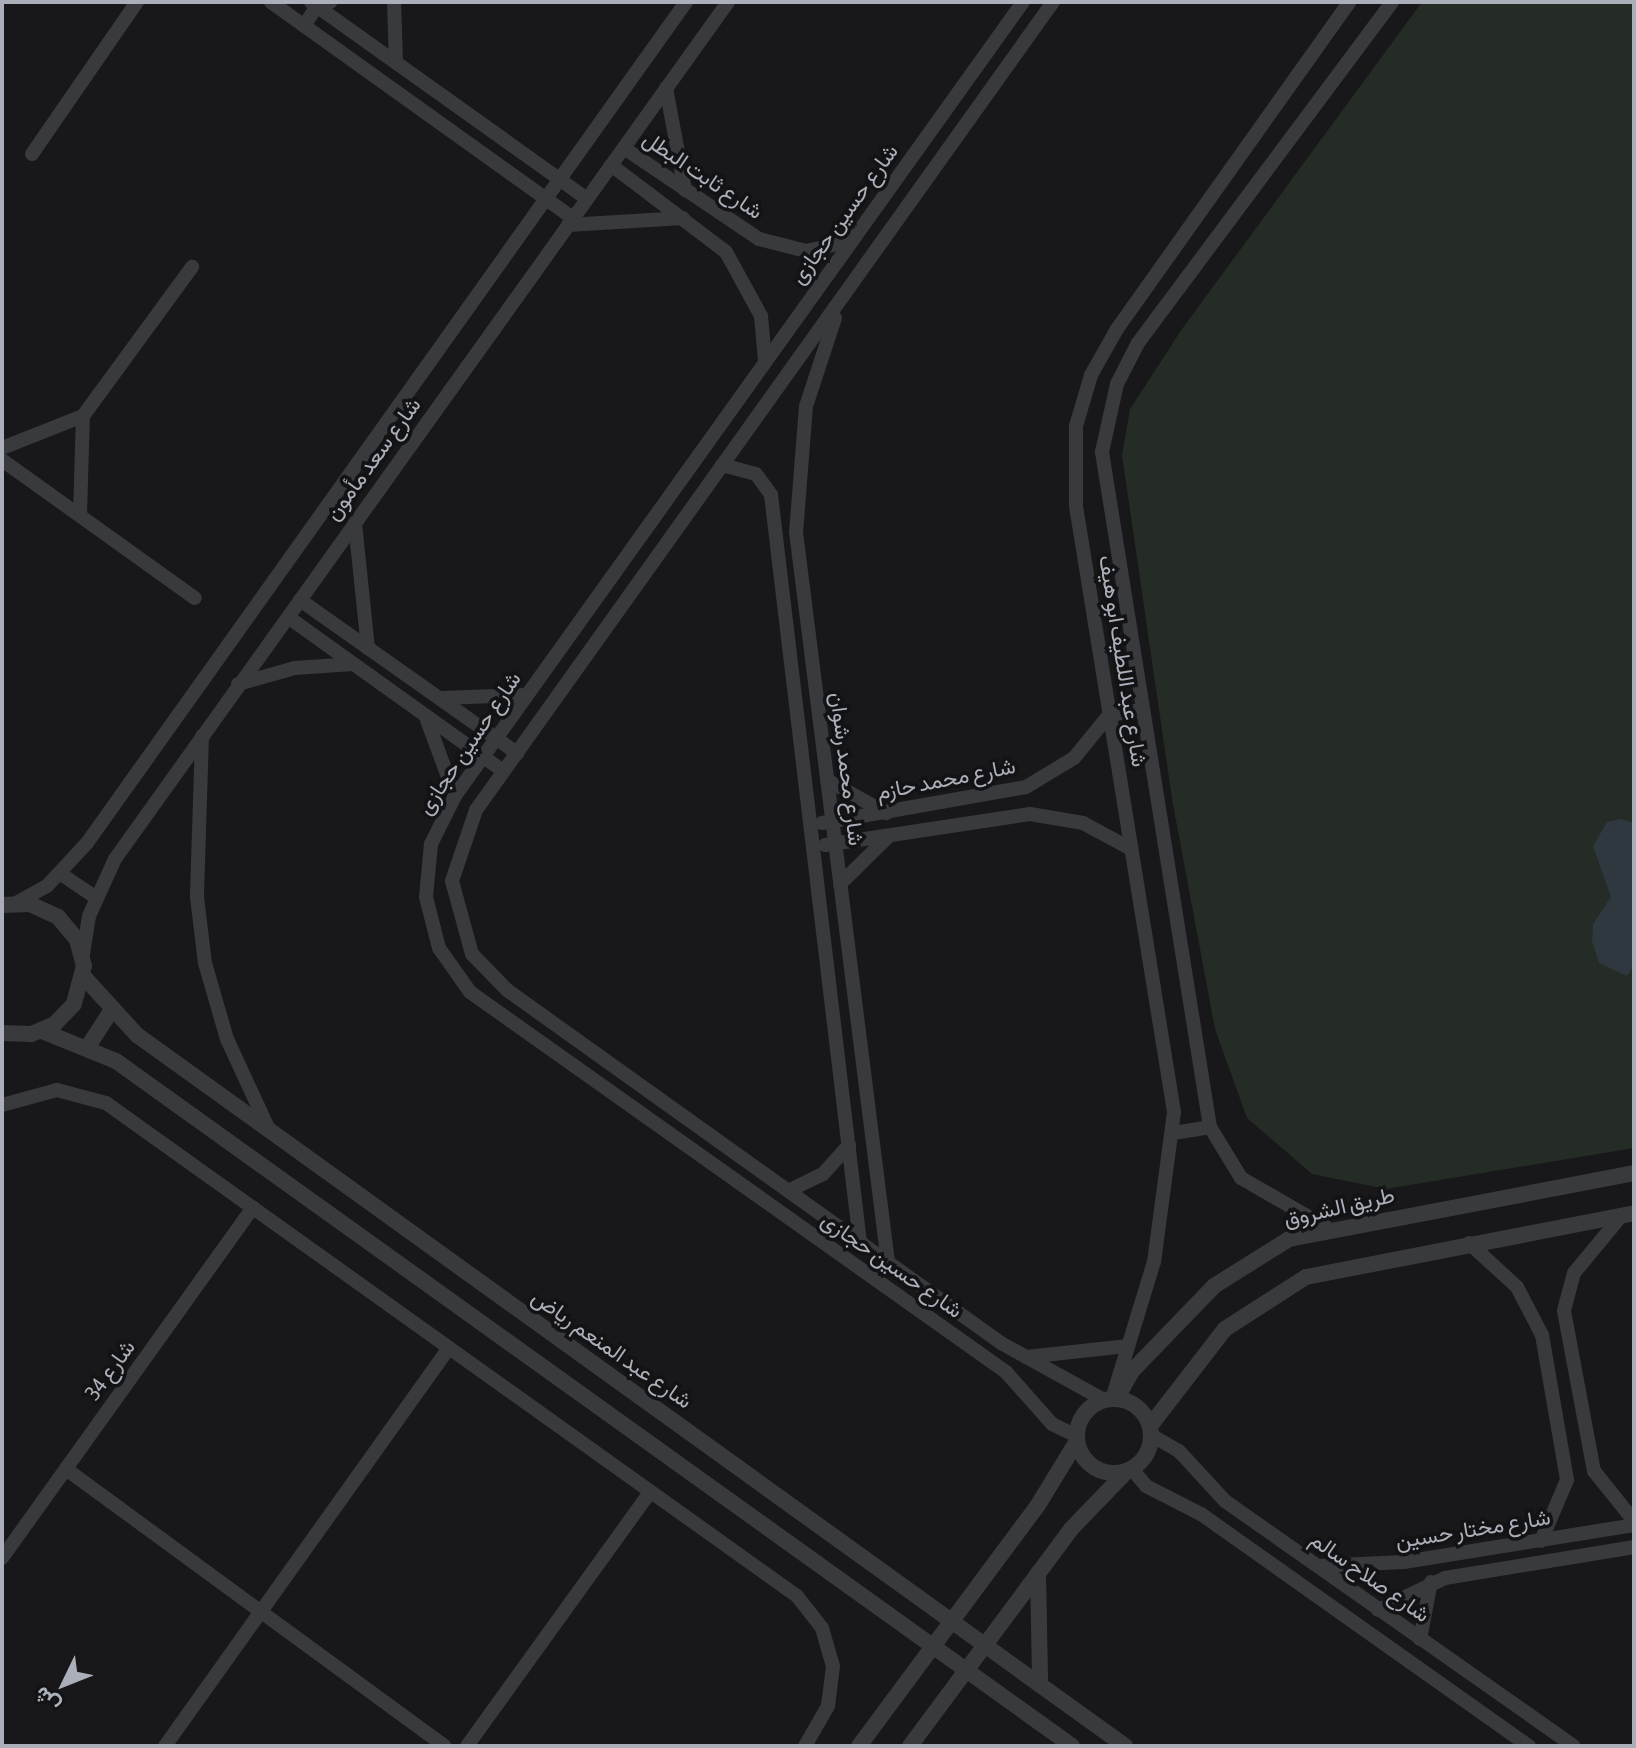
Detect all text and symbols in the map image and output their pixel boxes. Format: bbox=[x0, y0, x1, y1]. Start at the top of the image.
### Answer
street label: شارع ثابت البطل bbox=[638, 125, 768, 225]
street label: شارع حسين حجازى bbox=[784, 139, 904, 289]
street label: شارع سعد مأمون bbox=[319, 392, 427, 526]
street label: شارع عبد اللطيف ابو هيف bbox=[1093, 553, 1153, 769]
street label: شارع حسين حجازى bbox=[411, 667, 527, 819]
street label: شارع محمد رشوان bbox=[824, 691, 870, 847]
street label: شارع محمد حازم bbox=[874, 753, 1018, 805]
street label: طريق الشروق bbox=[1281, 1181, 1397, 1233]
street label: شارع حسين حجازى bbox=[816, 1206, 968, 1324]
street label: شارع عبد المنعم رياض bbox=[527, 1284, 697, 1414]
street label: شارع 34 bbox=[79, 1335, 141, 1405]
street label: شارع مختار حسين bbox=[1394, 1504, 1552, 1554]
street label: شارع صلاح سالم bbox=[1305, 1526, 1435, 1628]
north arrow bbox=[24, 1644, 104, 1724]
text: ش bbox=[28, 1682, 65, 1719]

